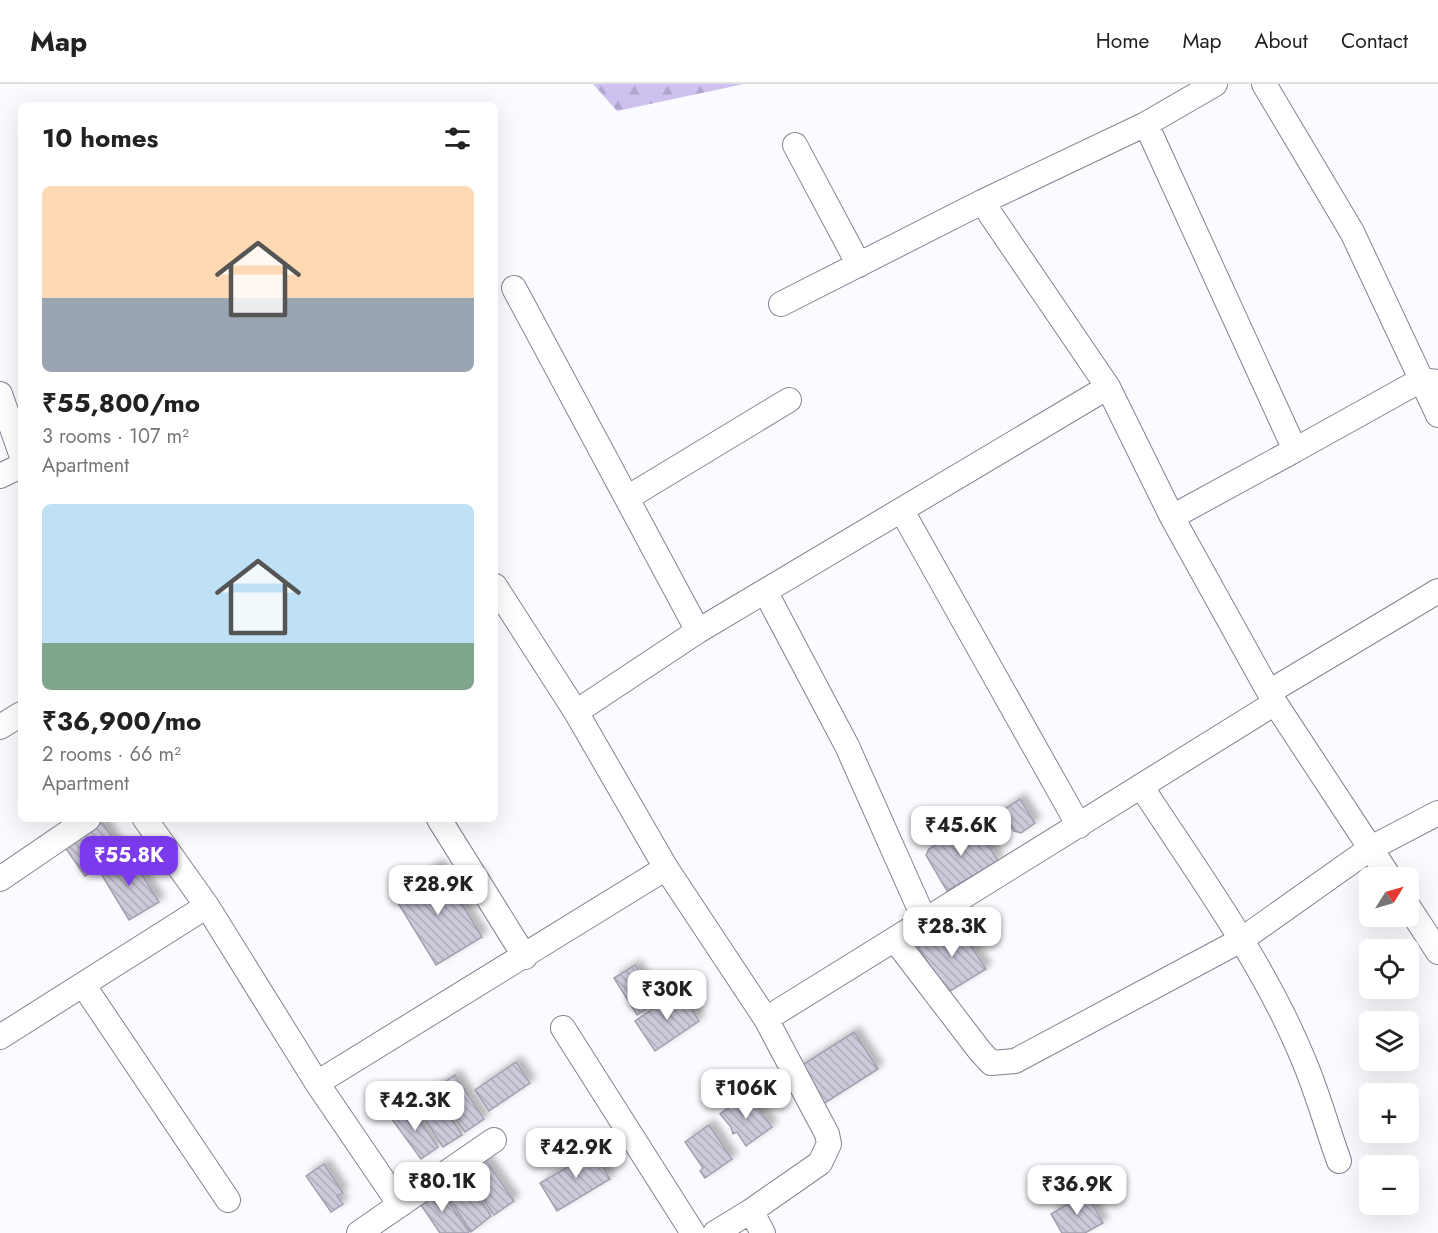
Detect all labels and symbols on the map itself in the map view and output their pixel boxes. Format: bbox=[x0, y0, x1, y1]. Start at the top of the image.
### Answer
pin: ₹45.6K bbox=[912, 806, 1010, 857]
pin: ₹55.8K bbox=[80, 836, 178, 887]
pin: ₹28.9K bbox=[389, 865, 487, 916]
north arrow bbox=[1359, 867, 1419, 927]
pin: ₹28.3K bbox=[903, 907, 1001, 958]
pin: ₹30K bbox=[631, 970, 703, 1021]
pin: ₹106K bbox=[704, 1069, 788, 1120]
pin: ₹42.3K bbox=[366, 1081, 464, 1132]
pin: ₹42.9K bbox=[527, 1128, 625, 1179]
pin: ₹80.1K bbox=[393, 1162, 491, 1213]
pin: ₹36.9K bbox=[1028, 1165, 1126, 1216]

